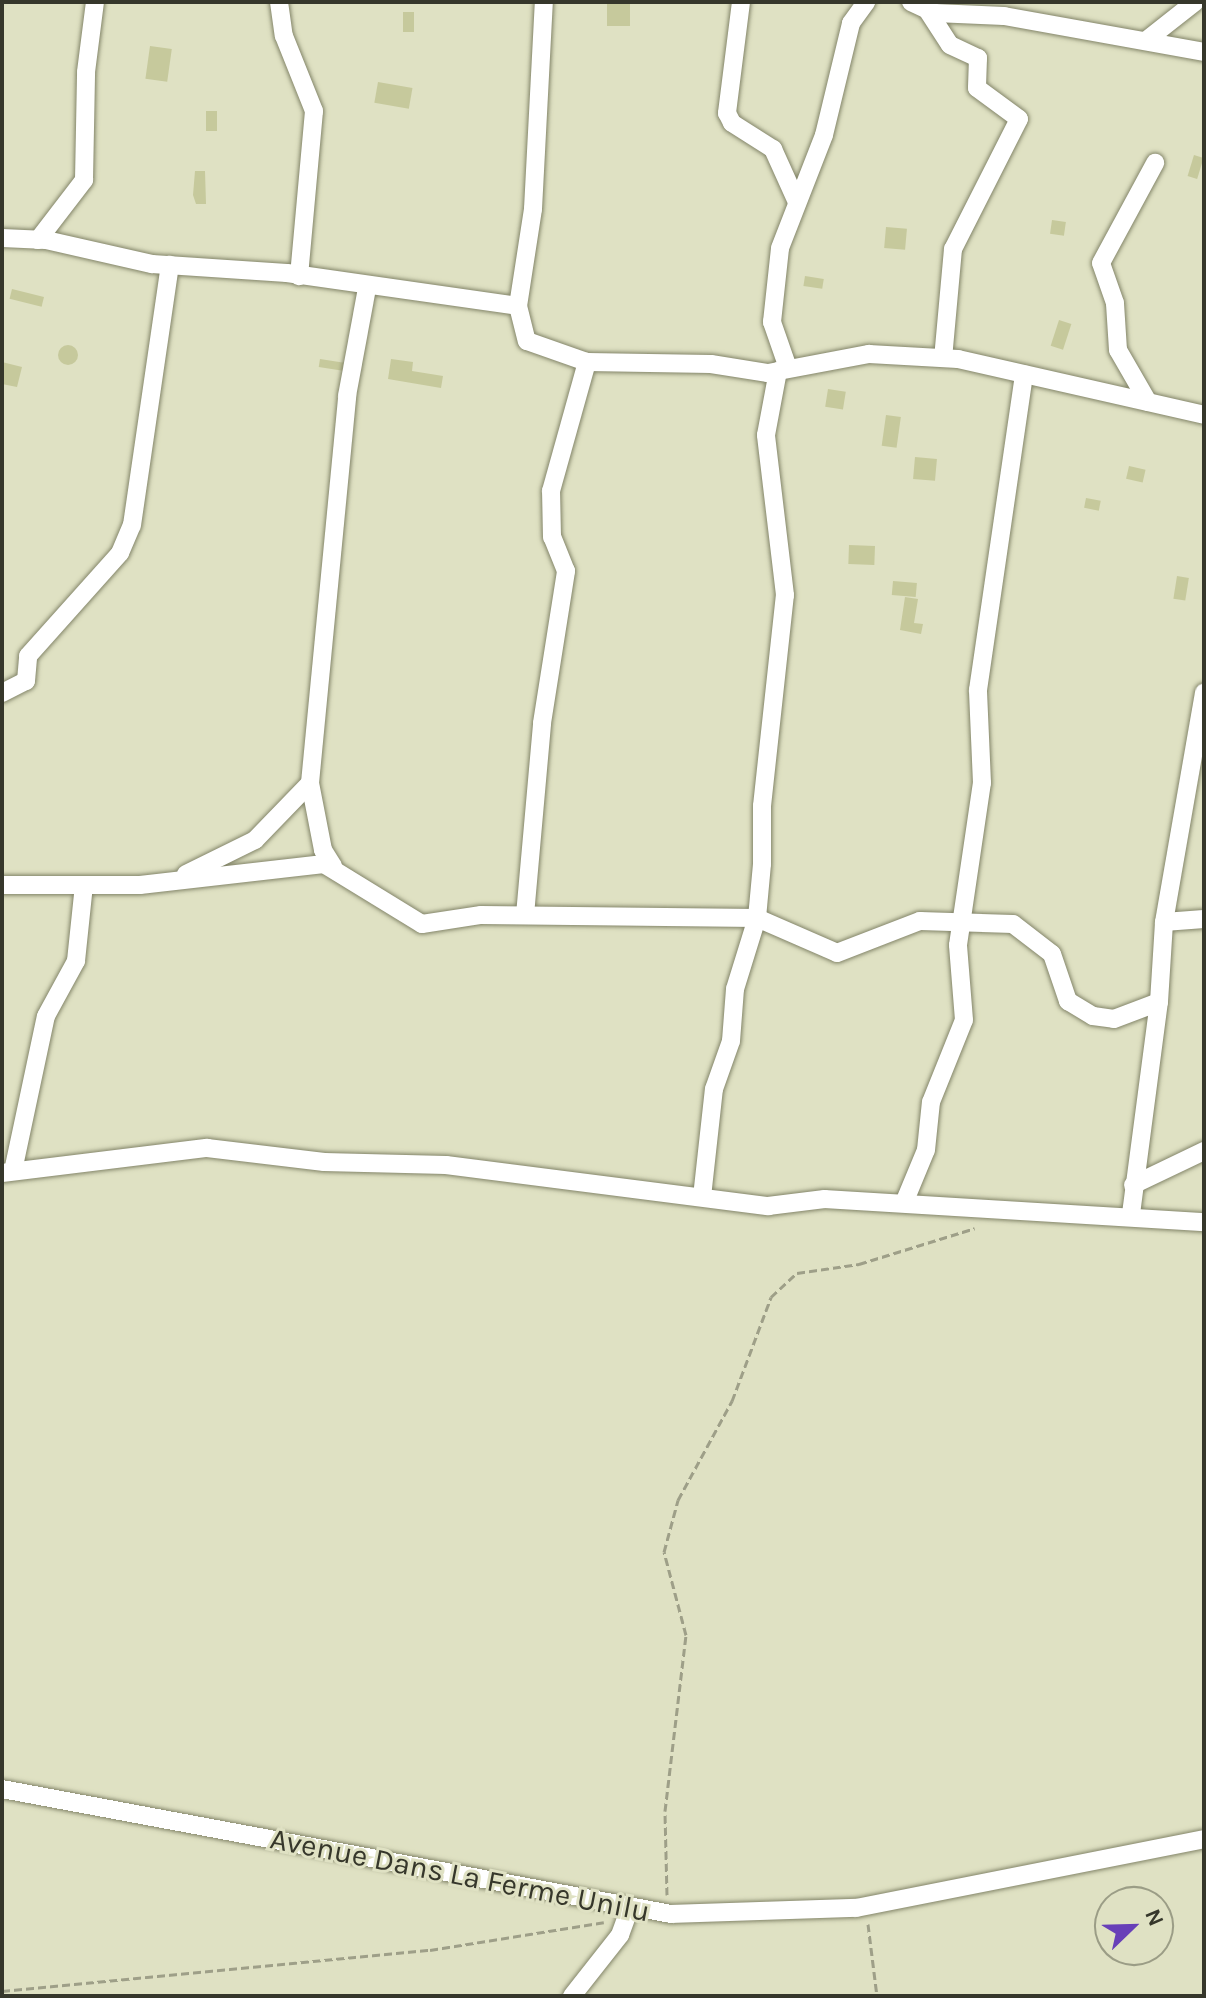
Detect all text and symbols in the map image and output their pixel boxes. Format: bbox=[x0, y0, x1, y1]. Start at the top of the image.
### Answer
street label: Avenue Dans La Ferme Unilu bbox=[267, 1821, 653, 1929]
north arrow bbox=[1094, 1886, 1174, 1966]
text: N bbox=[1139, 1905, 1169, 1930]

